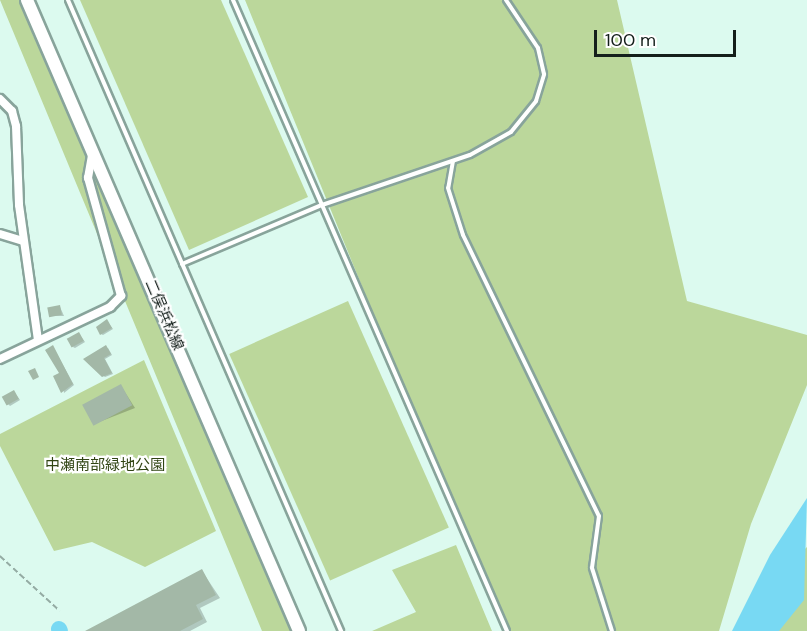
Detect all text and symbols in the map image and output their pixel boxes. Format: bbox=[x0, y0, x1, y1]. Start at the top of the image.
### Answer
scale bar bbox=[597, 18, 740, 56]
text: 100 m bbox=[605, 28, 656, 52]
street label: 二俣浜松線 bbox=[141, 277, 187, 353]
park label: 中瀬南部緑地公園 bbox=[45, 457, 165, 475]

